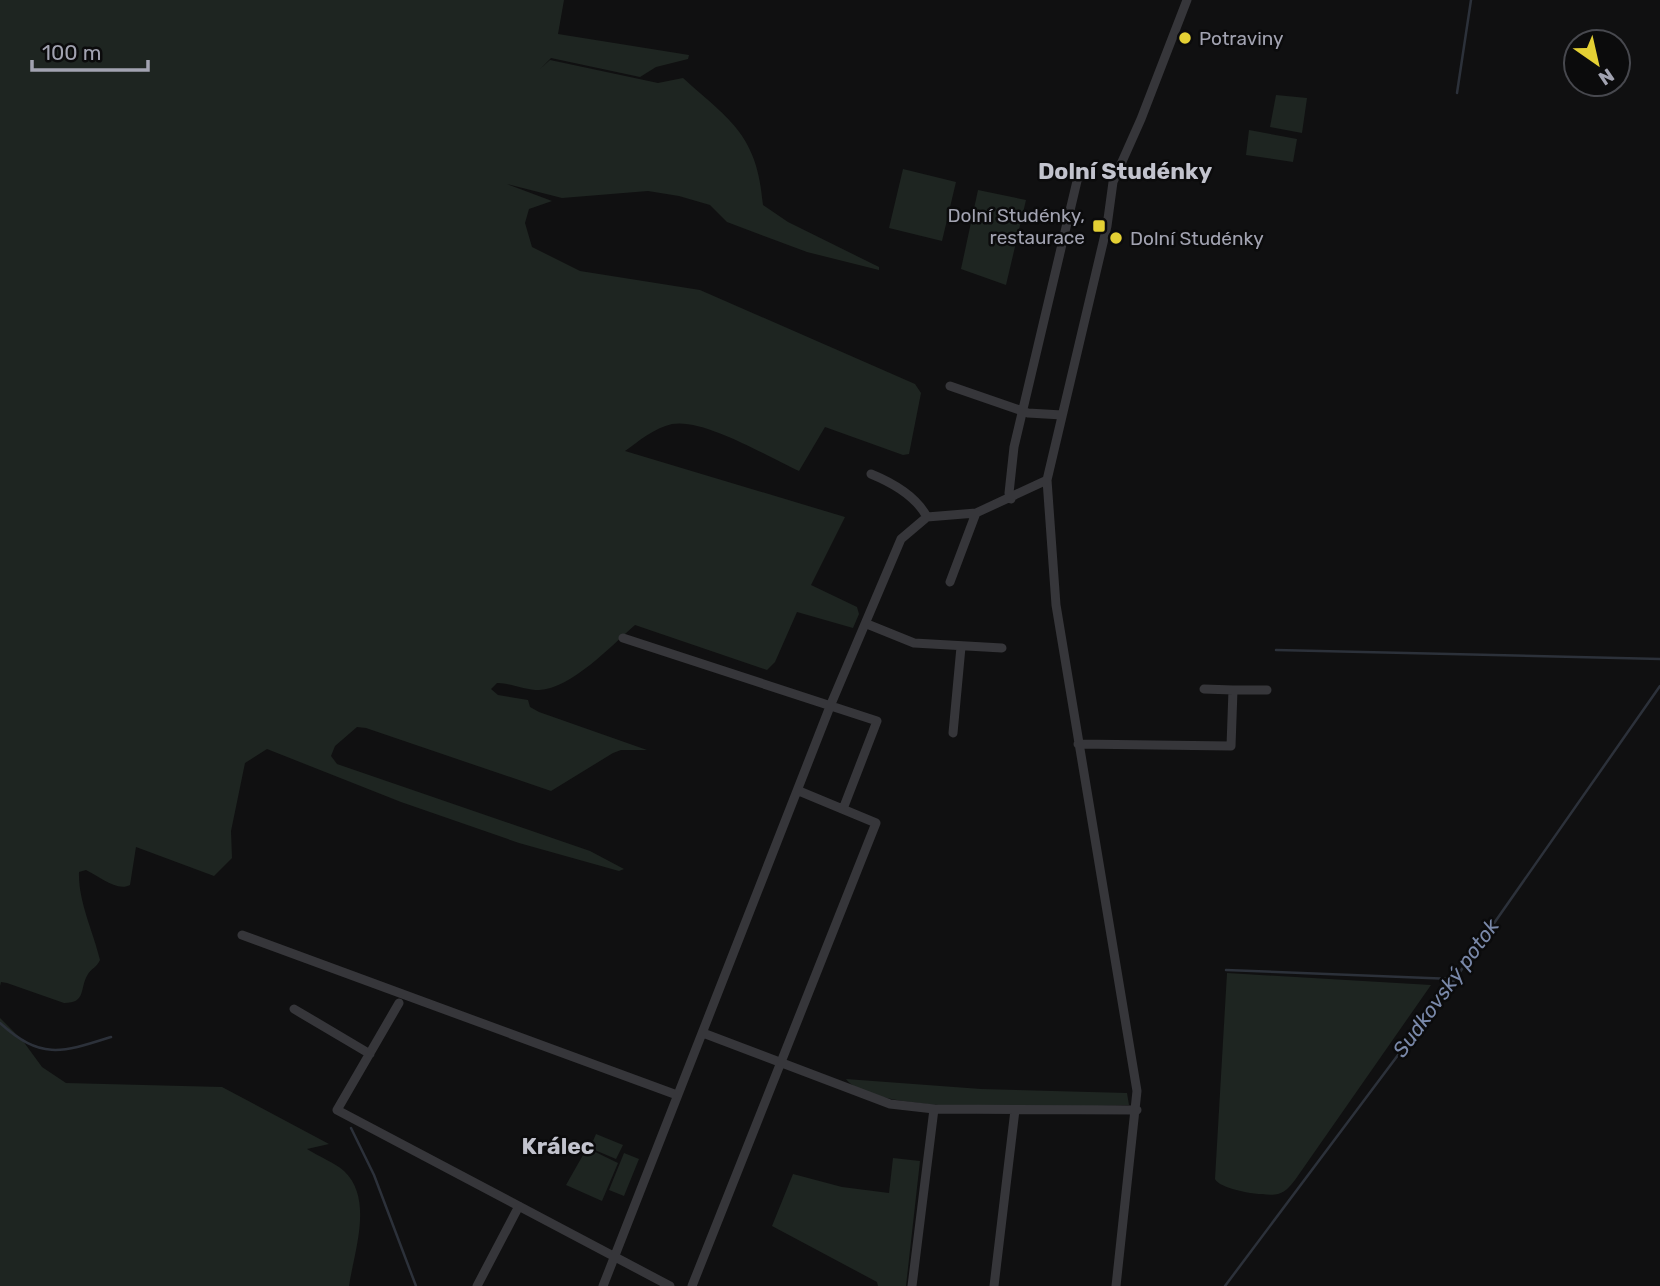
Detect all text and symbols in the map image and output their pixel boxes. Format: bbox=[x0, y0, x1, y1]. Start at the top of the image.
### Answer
place label: Potraviny bbox=[1199, 27, 1284, 50]
scale bar bbox=[32, 28, 147, 72]
north arrow bbox=[1562, 28, 1632, 98]
marker: Potraviny bbox=[1177, 30, 1193, 46]
text: 100 m bbox=[42, 40, 101, 65]
text: N bbox=[1594, 63, 1618, 90]
district label: Dolní Studénky bbox=[1038, 157, 1212, 185]
place label: Dolní Studénky, restaurace bbox=[948, 204, 1085, 249]
marker: Dolní Studénky, restaurace bbox=[1091, 218, 1107, 234]
place label: Dolní Studénky bbox=[1130, 227, 1264, 250]
marker: Dolní Studénky bbox=[1108, 230, 1124, 246]
water label: Sudkovský potok bbox=[1387, 913, 1505, 1062]
district label: Králec bbox=[522, 1132, 594, 1160]

